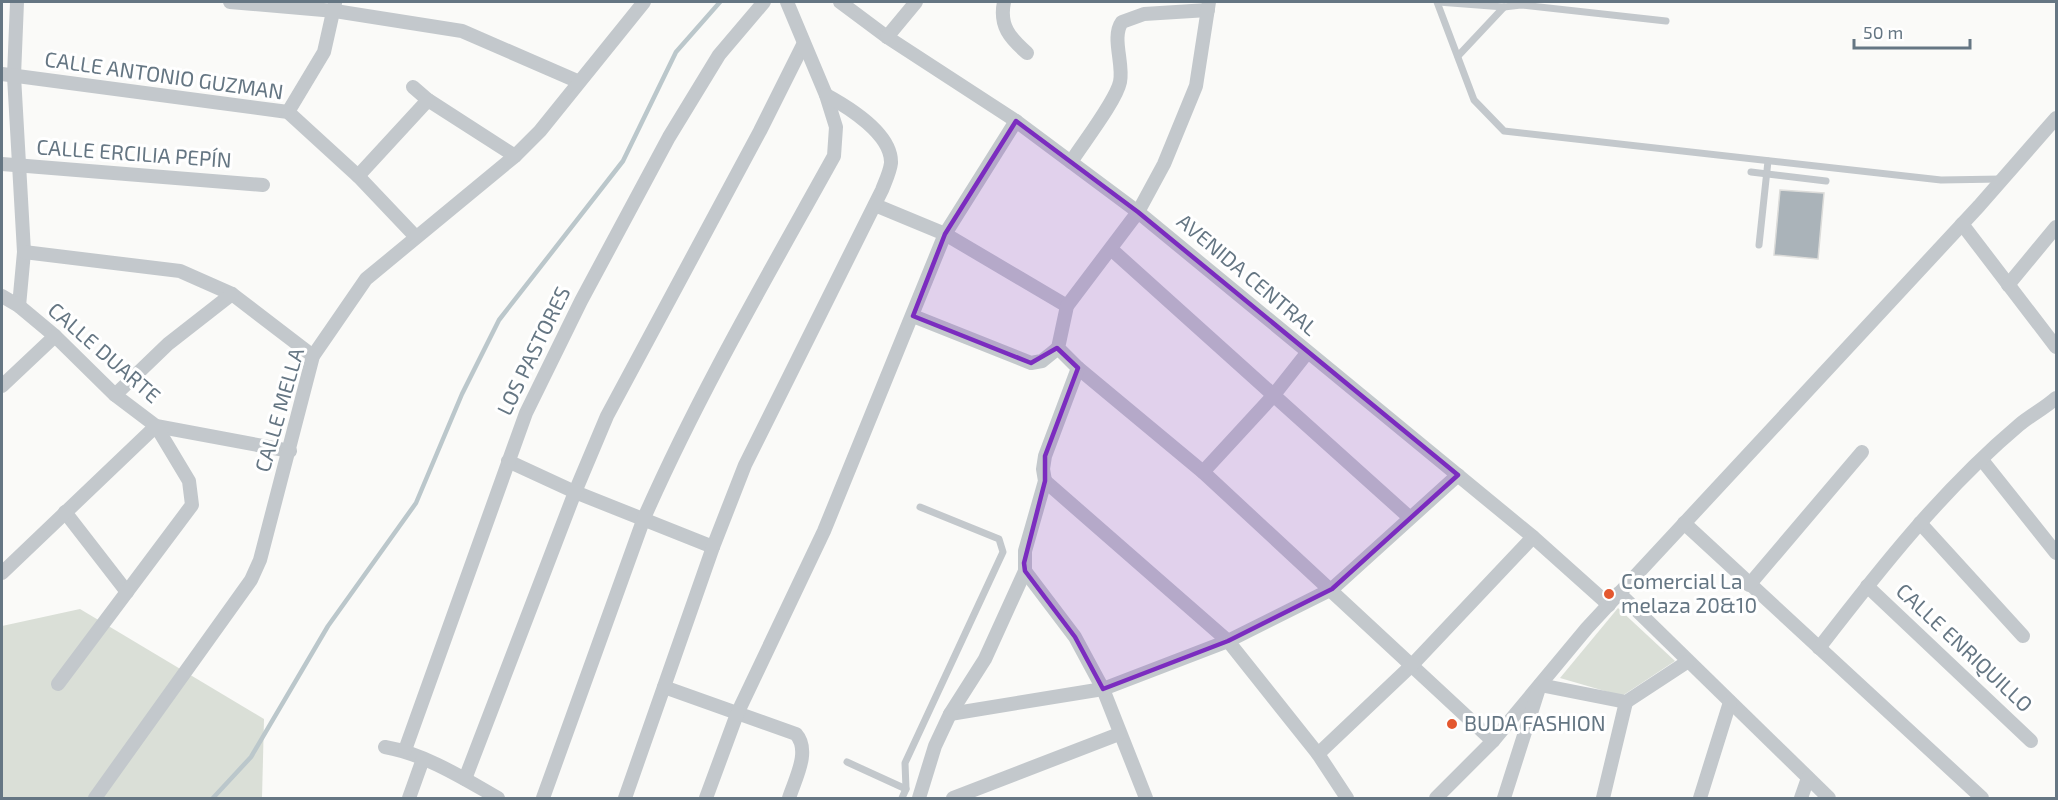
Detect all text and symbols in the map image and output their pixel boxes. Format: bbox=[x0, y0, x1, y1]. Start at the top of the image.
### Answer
scale bar bbox=[1854, 12, 1970, 50]
text: 50 m bbox=[1863, 21, 1903, 43]
street label: CALLE ANTONIO GUZMAN bbox=[43, 45, 285, 104]
street label: CALLE ERCILIA PEPÍN bbox=[36, 133, 233, 172]
street label: AVENIDA CENTRAL bbox=[1173, 208, 1324, 340]
street label: LOS PASTORES bbox=[491, 282, 575, 419]
street label: CALLE DUARTE bbox=[44, 296, 166, 407]
street label: CALLE MELLA bbox=[249, 345, 308, 475]
place label: Comercial La melaza 20&10 bbox=[1621, 568, 1757, 617]
street label: CALLE ENRIQUILLO bbox=[1891, 577, 2038, 717]
marker: Comercial La melaza 20&10 bbox=[1602, 587, 1616, 601]
place label: BUDA FASHION bbox=[1464, 710, 1606, 735]
marker: BUDA FASHION bbox=[1445, 717, 1459, 731]

